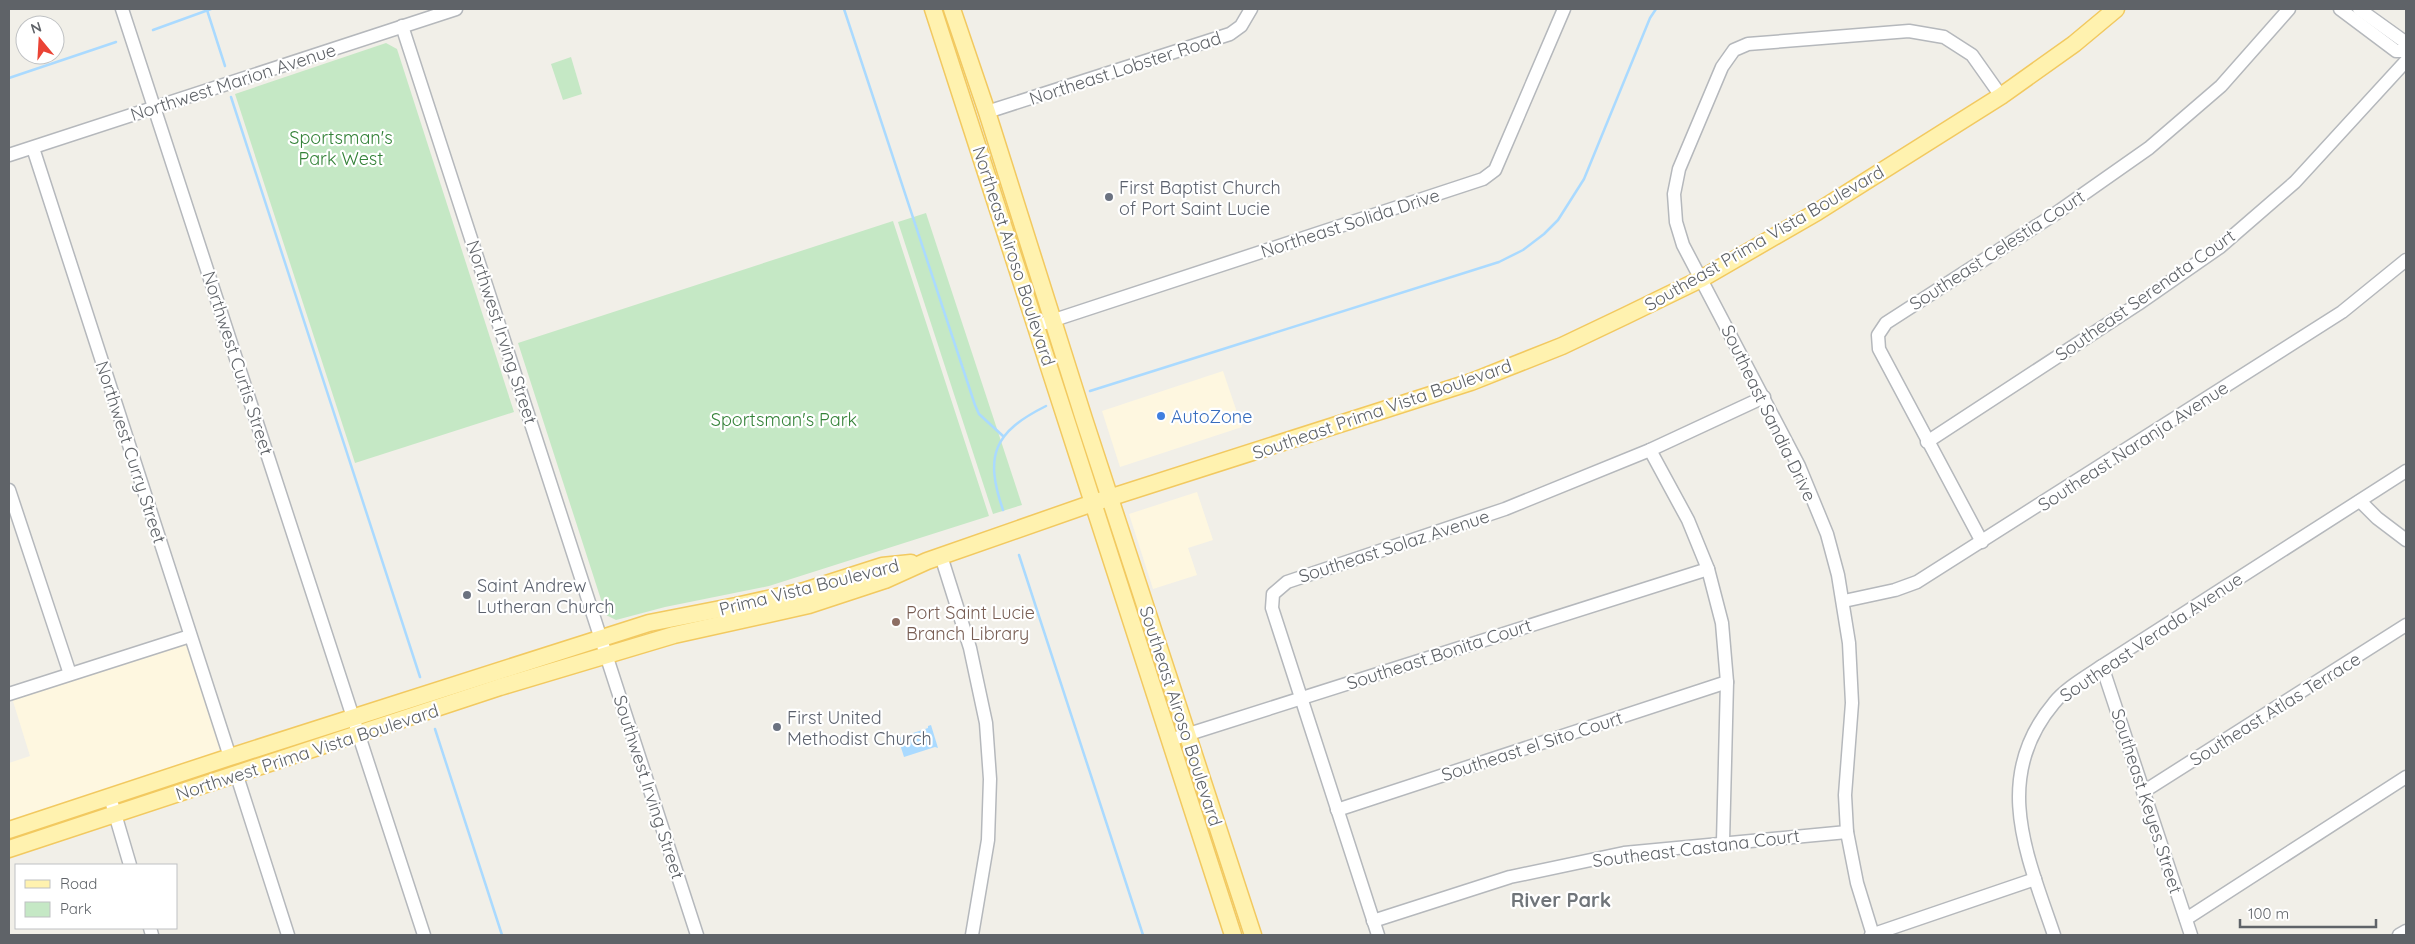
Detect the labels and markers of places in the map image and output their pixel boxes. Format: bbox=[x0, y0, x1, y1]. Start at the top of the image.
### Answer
place label: First Baptist Church of Port Saint Lucie bbox=[1119, 176, 1281, 220]
marker: First Baptist Church of Port Saint Lucie bbox=[1103, 191, 1115, 203]
place label: AutoZone bbox=[1171, 405, 1252, 428]
marker: AutoZone bbox=[1155, 410, 1167, 422]
place label: Saint Andrew Lutheran Church bbox=[477, 574, 615, 618]
marker: Saint Andrew Lutheran Church bbox=[461, 589, 473, 601]
place label: Port Saint Lucie Branch Library bbox=[906, 601, 1035, 645]
marker: Port Saint Lucie Branch Library bbox=[890, 616, 902, 628]
place label: First United Methodist Church bbox=[787, 706, 932, 750]
marker: First United Methodist Church bbox=[771, 721, 783, 733]

